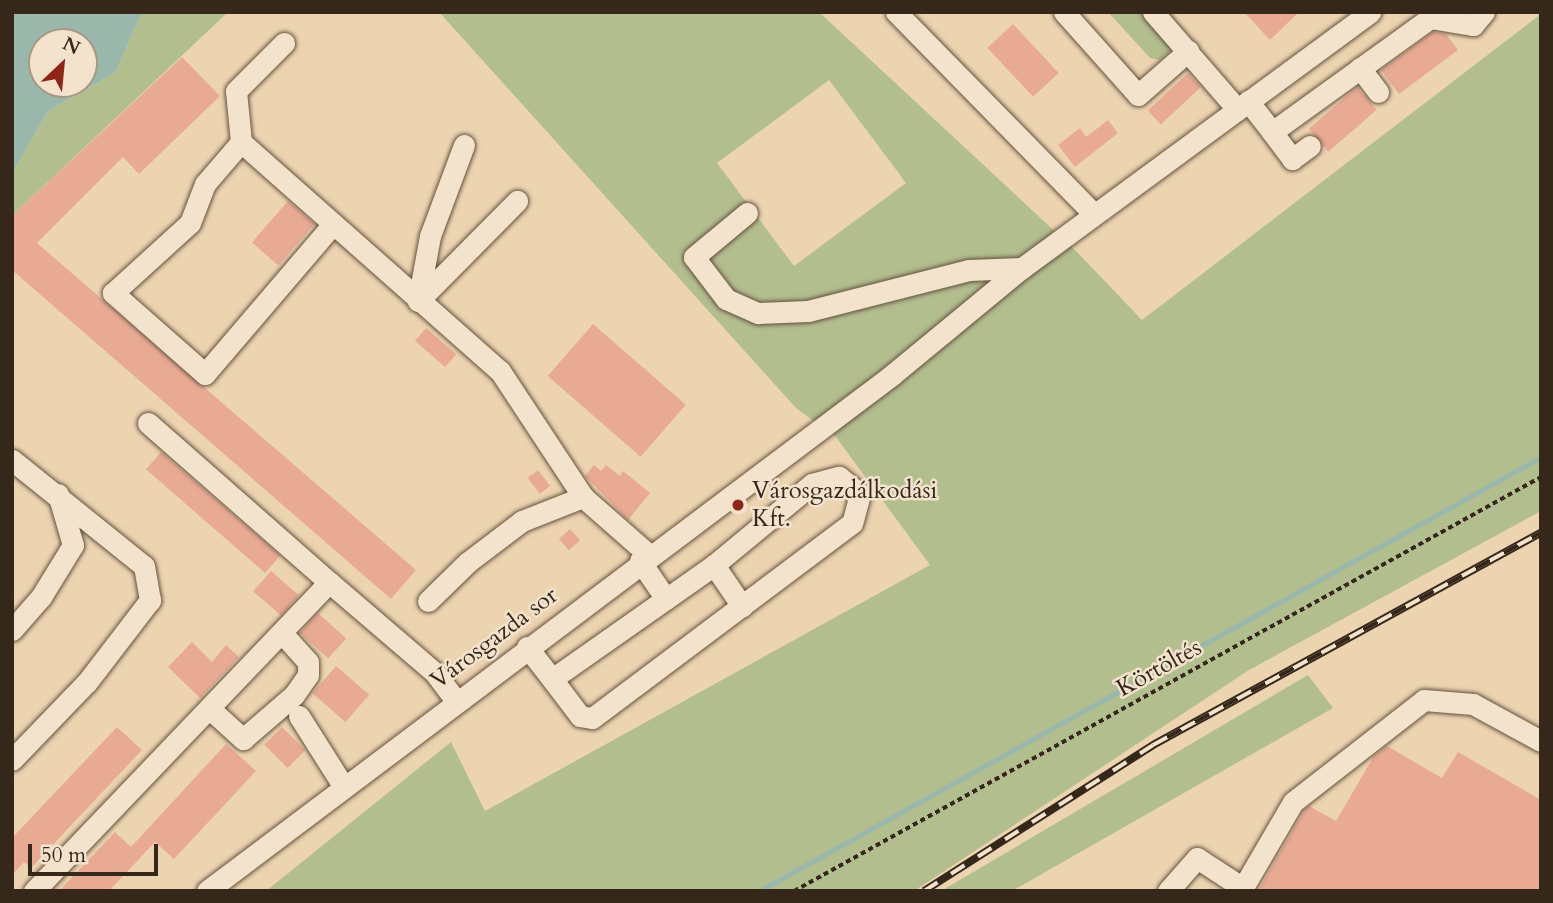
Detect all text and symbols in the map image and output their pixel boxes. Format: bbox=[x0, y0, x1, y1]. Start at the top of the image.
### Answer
north arrow bbox=[28, 28, 98, 98]
text: N bbox=[58, 31, 84, 61]
place label: Városgazdálkodási Kft. bbox=[752, 477, 937, 533]
marker: Városgazdálkodási Kft. bbox=[730, 497, 746, 513]
street label: Városgazda sor bbox=[425, 581, 563, 695]
street label: Körtöltés bbox=[1111, 633, 1207, 703]
scale bar bbox=[32, 830, 161, 874]
text: 50 m bbox=[41, 841, 86, 870]

